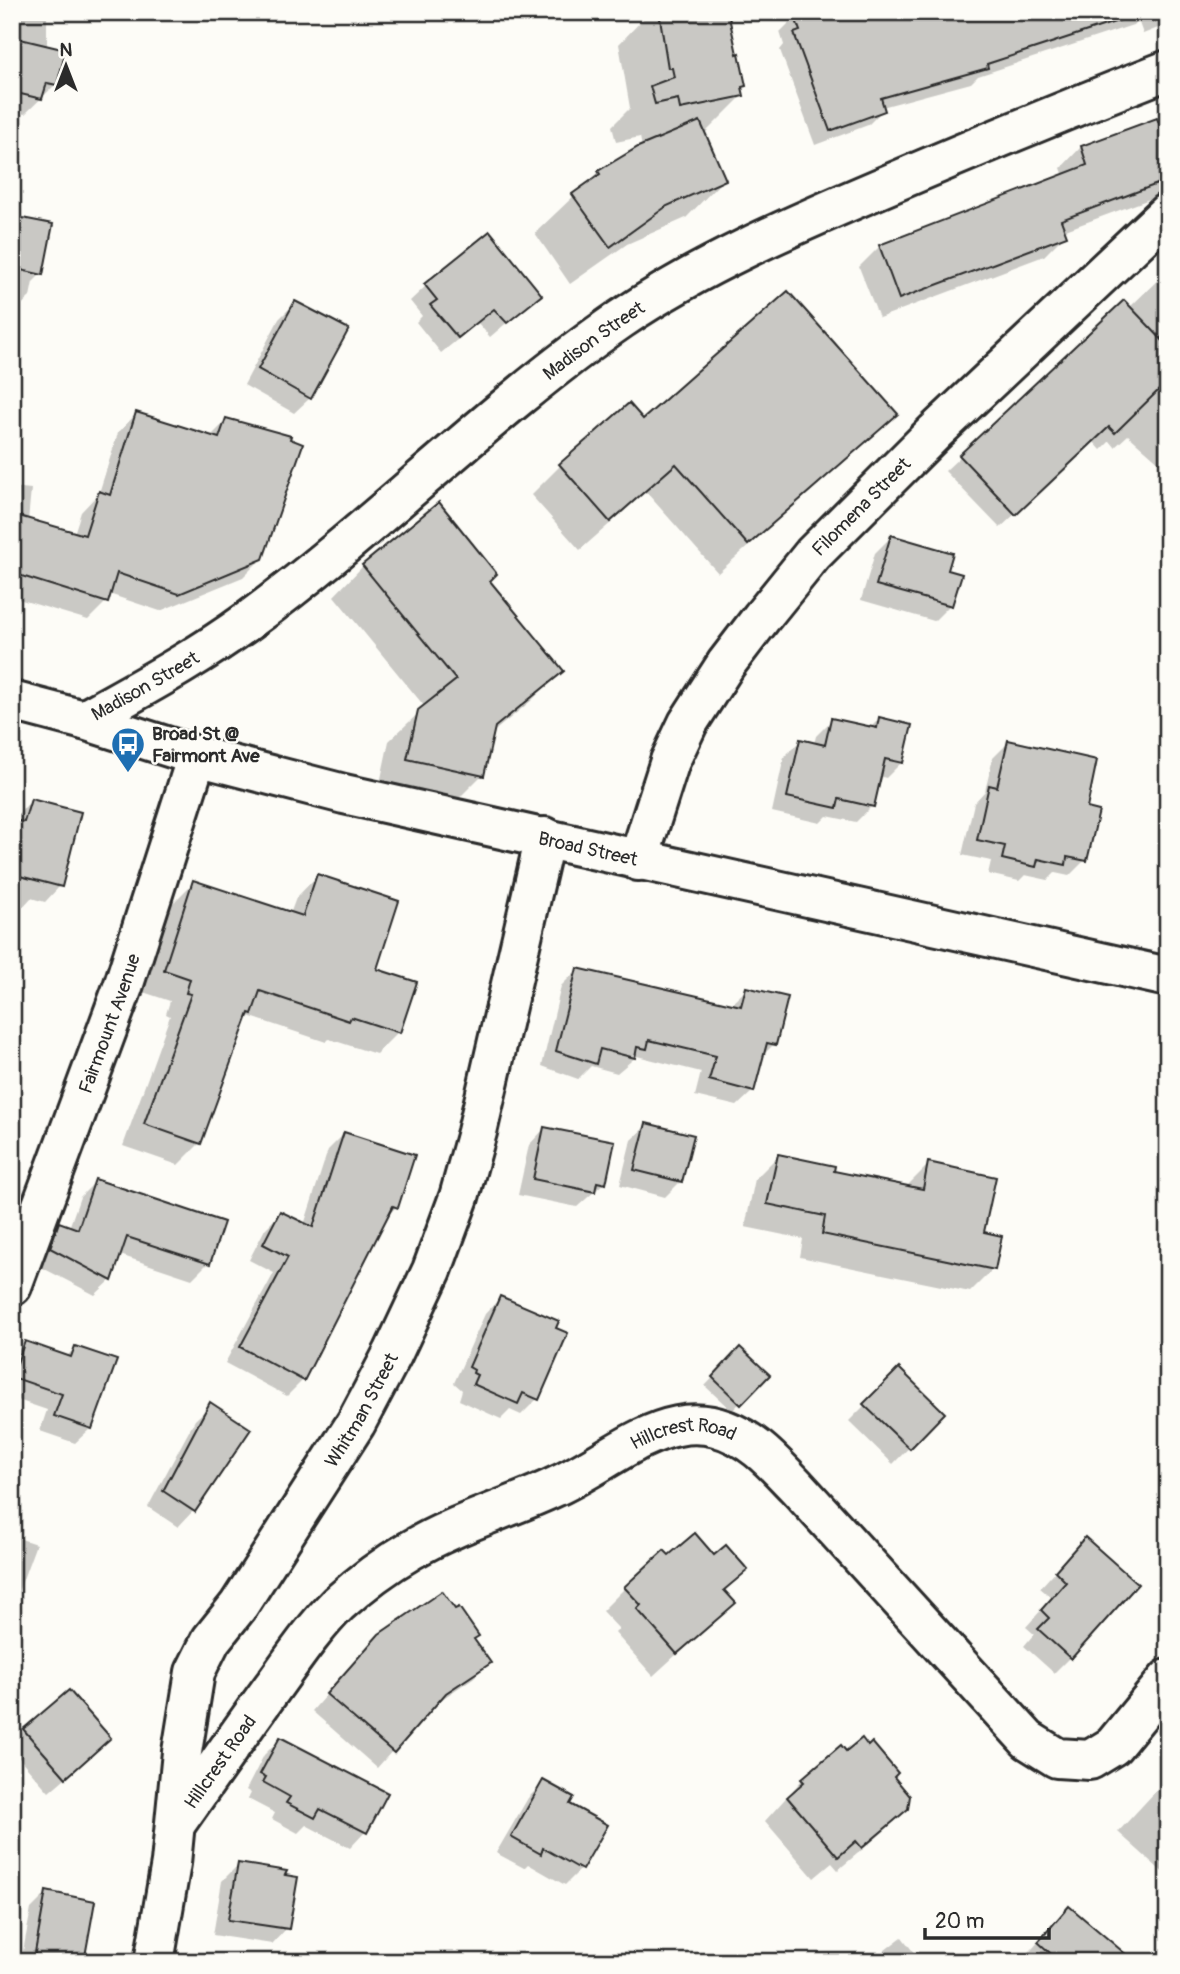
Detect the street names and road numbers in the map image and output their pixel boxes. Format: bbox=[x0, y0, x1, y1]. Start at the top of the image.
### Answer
street label: Madison Street bbox=[538, 296, 649, 386]
street label: Filomena Street bbox=[807, 452, 916, 561]
street label: Madison Street bbox=[87, 646, 204, 727]
street label: Broad Street bbox=[536, 827, 640, 872]
street label: Fairmount Avenue bbox=[74, 950, 146, 1097]
street label: Whitman Street bbox=[320, 1349, 404, 1472]
street label: Hillcrest Road bbox=[626, 1413, 740, 1455]
street label: Hillcrest Road bbox=[179, 1710, 262, 1814]

